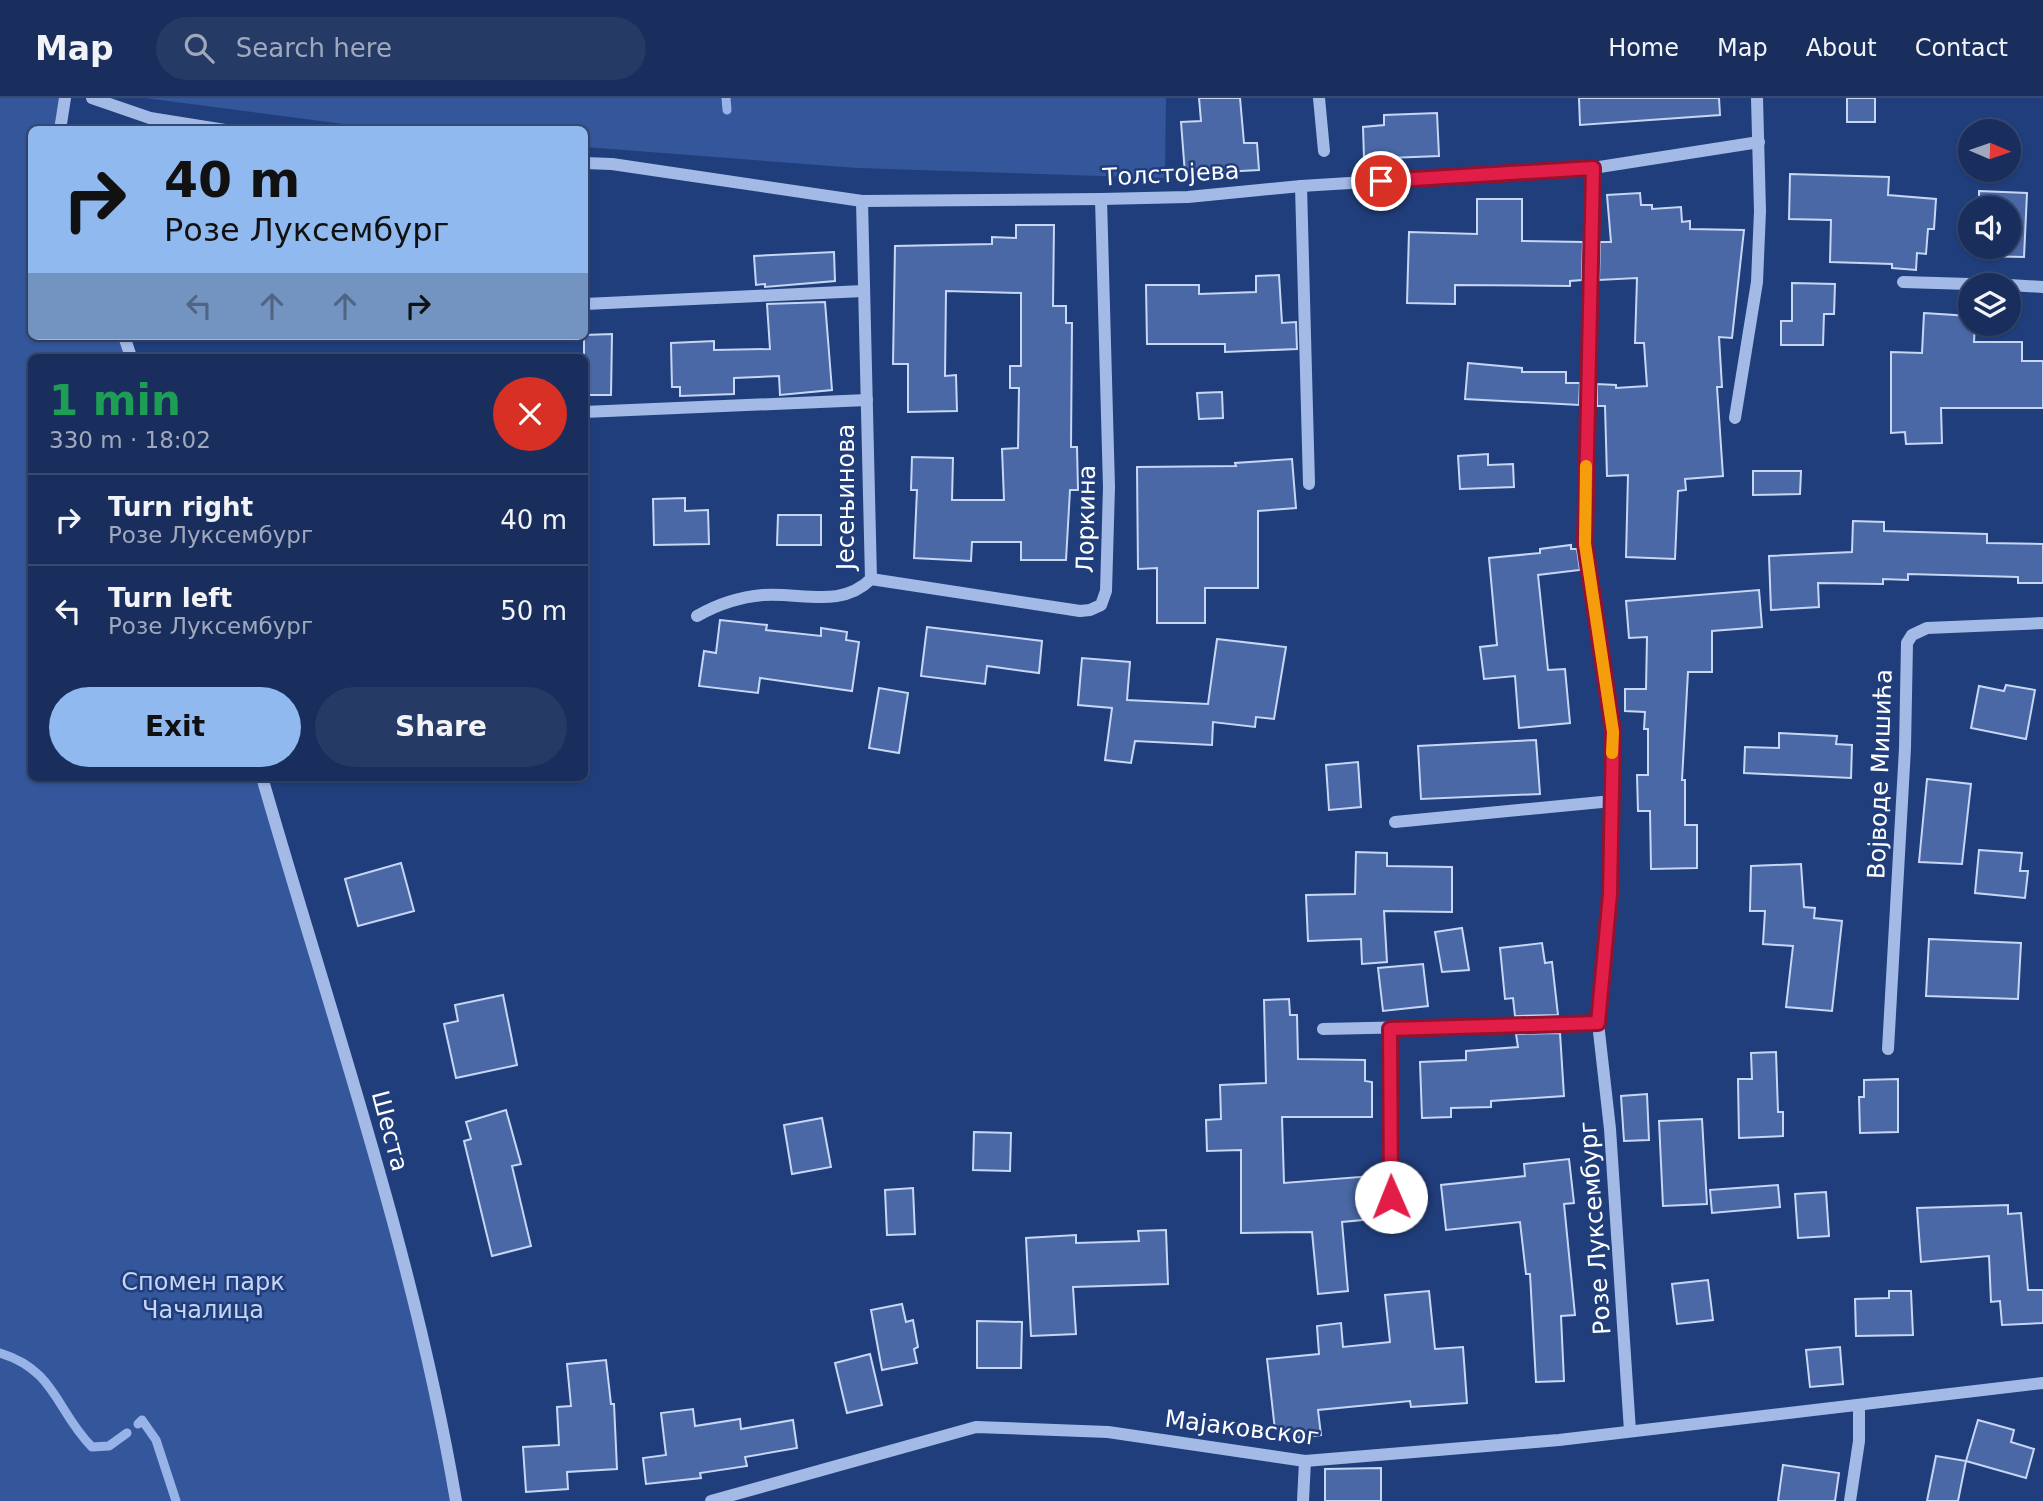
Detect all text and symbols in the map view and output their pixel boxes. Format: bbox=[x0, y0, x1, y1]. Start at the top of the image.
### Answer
search box bbox=[156, 17, 646, 80]
text: Map bbox=[35, 29, 114, 68]
icon: search bbox=[180, 29, 218, 67]
text: Search here bbox=[236, 33, 392, 63]
text: Home bbox=[1608, 34, 1679, 62]
text: Map bbox=[1717, 34, 1768, 62]
text: About bbox=[1806, 34, 1877, 62]
text: Contact bbox=[1915, 34, 2008, 62]
north arrow bbox=[1958, 119, 2021, 182]
map controls bbox=[1958, 119, 2021, 336]
pin bbox=[1351, 151, 1411, 211]
text: 40 m bbox=[164, 152, 300, 209]
icon: right bbox=[49, 154, 140, 245]
street label: Толстојева bbox=[1101, 156, 1240, 192]
icon: arrive bbox=[1362, 162, 1400, 200]
button: sound bbox=[1958, 196, 2021, 259]
text: Розе Луксембург bbox=[164, 211, 449, 249]
button: layers bbox=[1958, 273, 2021, 336]
icon: left bbox=[180, 287, 218, 325]
icon: ahead bbox=[253, 287, 291, 325]
icon: ahead bbox=[326, 287, 364, 325]
icon: right bbox=[399, 287, 437, 325]
text: 1 min bbox=[49, 376, 181, 425]
button: close bbox=[493, 377, 567, 451]
street label: Јесењинова bbox=[832, 424, 860, 572]
text: 330 m · 18:02 bbox=[49, 427, 211, 453]
street label: Лоркина bbox=[1071, 465, 1101, 573]
text: Turn right bbox=[108, 492, 253, 522]
icon: right bbox=[49, 501, 87, 539]
text: 40 m bbox=[500, 505, 567, 535]
text: Розе Луксембург bbox=[108, 522, 313, 548]
text: Turn left bbox=[108, 583, 232, 613]
icon: left bbox=[49, 592, 87, 630]
text: 50 m bbox=[500, 596, 567, 626]
text: Розе Луксембург bbox=[108, 613, 313, 639]
street label: Војводе Мишића bbox=[1862, 669, 1898, 879]
button: Exit bbox=[49, 687, 301, 767]
button: Share bbox=[315, 687, 567, 767]
street label: Шеста bbox=[366, 1088, 414, 1174]
street label: Розе Луксембург bbox=[1574, 1120, 1616, 1336]
position arrow bbox=[1354, 1160, 1428, 1234]
park label: Спомен парк Чачалица bbox=[121, 1268, 285, 1324]
street label: Мајаковског bbox=[1163, 1405, 1321, 1451]

